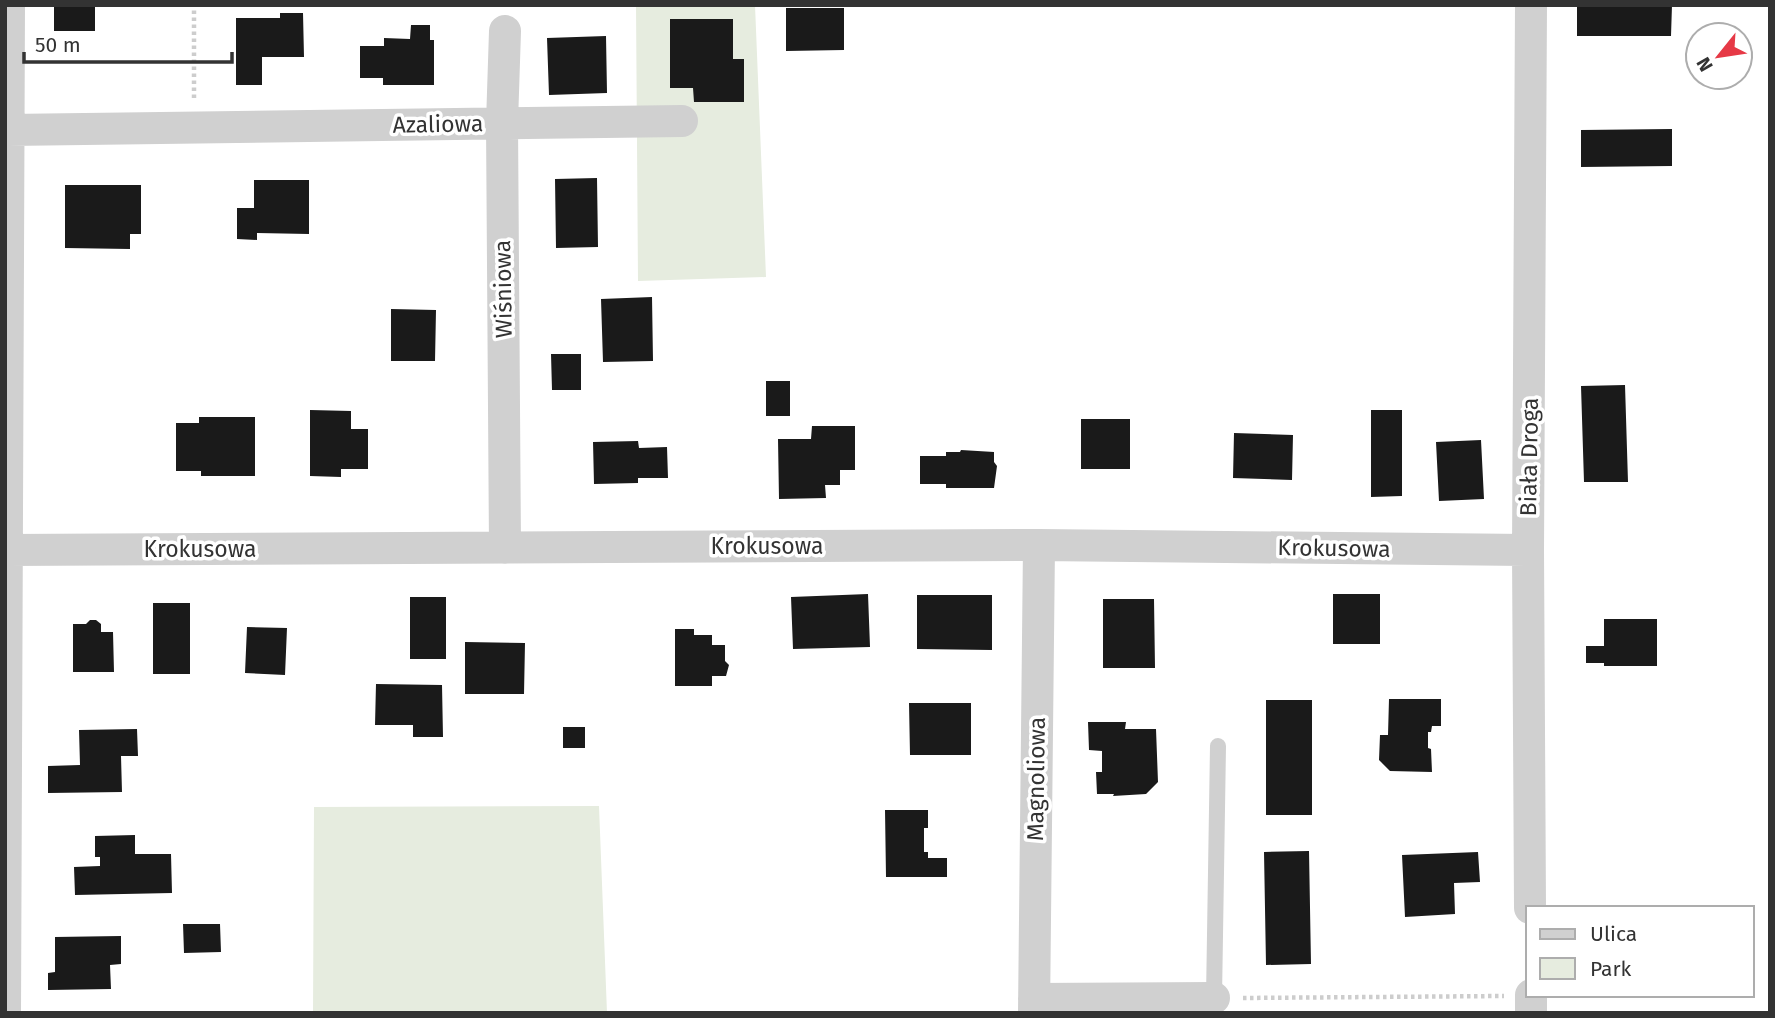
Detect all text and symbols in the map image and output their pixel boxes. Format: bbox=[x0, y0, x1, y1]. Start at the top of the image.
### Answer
scale bar bbox=[24, 21, 233, 65]
north arrow bbox=[1684, 21, 1754, 91]
text: 50 m bbox=[35, 32, 81, 58]
text: N bbox=[1692, 53, 1718, 75]
street label: Azaliowa bbox=[392, 109, 484, 139]
street label: Wiśniowa bbox=[488, 240, 518, 338]
street label: Biała Droga bbox=[1514, 397, 1544, 517]
street label: Krokusowa bbox=[710, 532, 824, 560]
street label: Krokusowa bbox=[1277, 533, 1391, 563]
street label: Krokusowa bbox=[143, 535, 257, 563]
street label: Magnoliowa bbox=[1021, 717, 1051, 841]
legend bbox=[1526, 906, 1754, 997]
text: Ulica bbox=[1590, 921, 1637, 947]
text: Park bbox=[1590, 956, 1632, 982]

